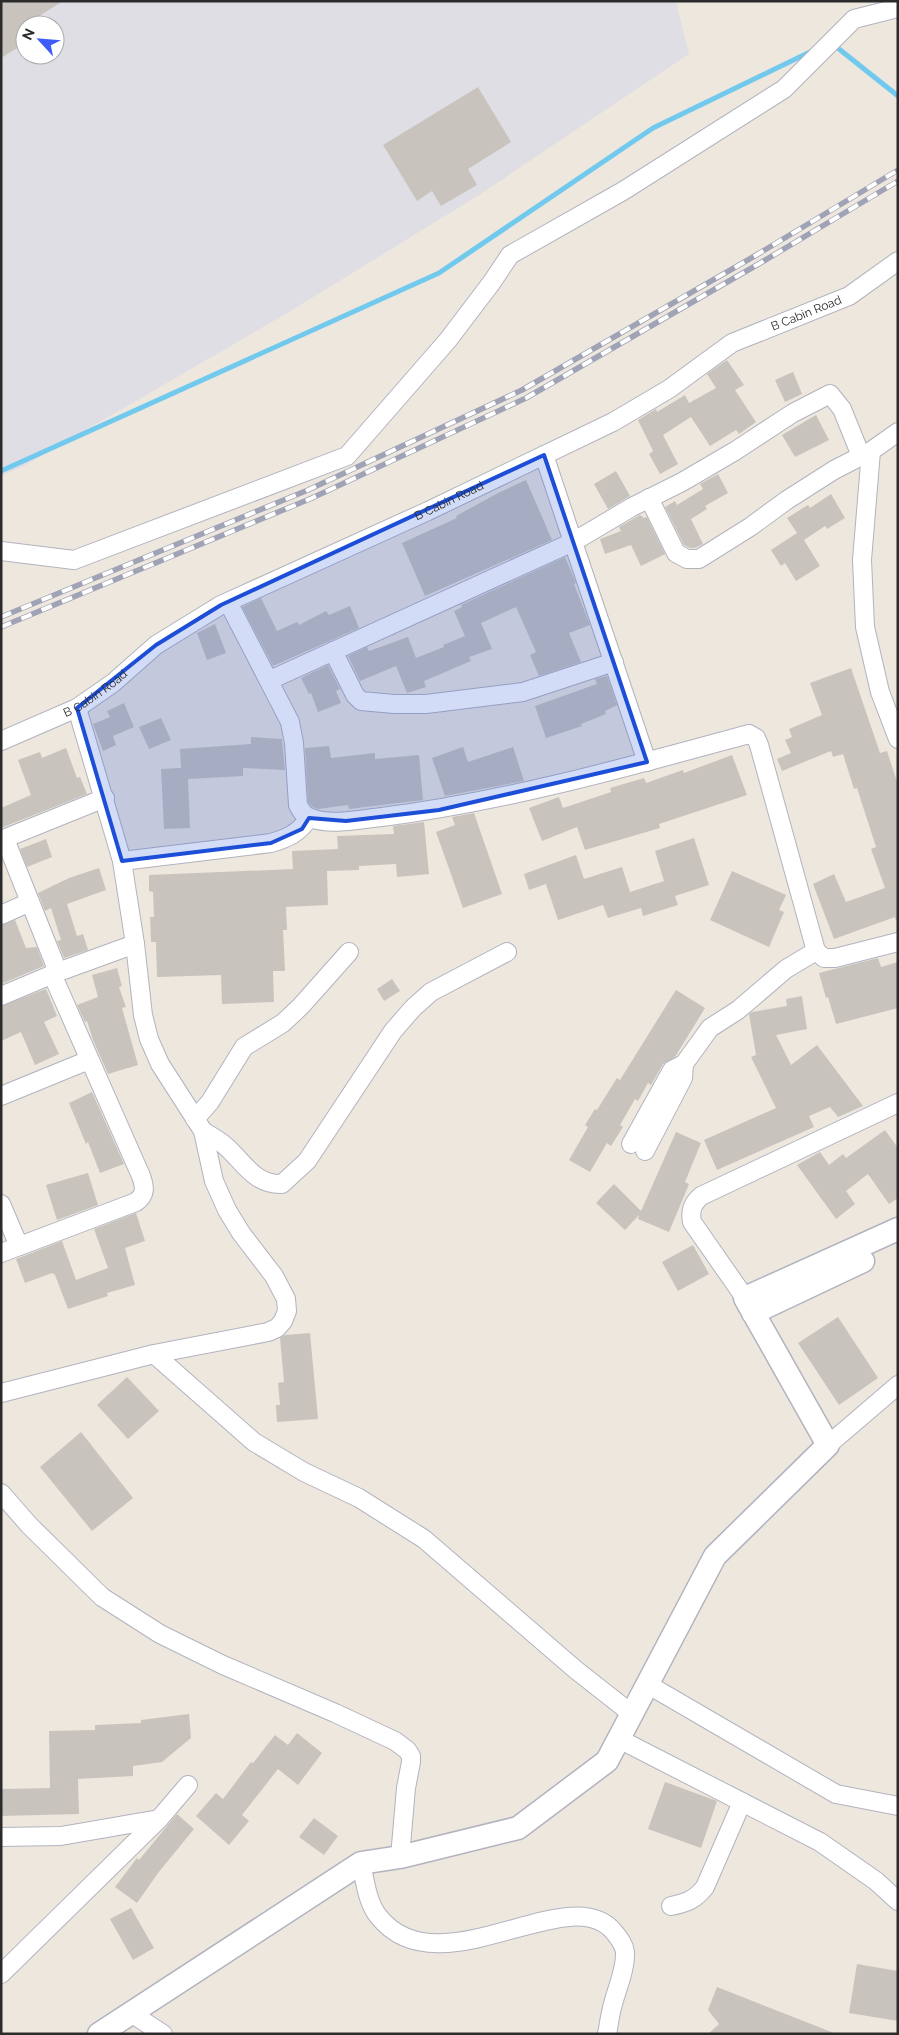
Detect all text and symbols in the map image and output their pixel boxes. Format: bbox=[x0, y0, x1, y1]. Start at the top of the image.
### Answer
north arrow bbox=[15, 15, 65, 65]
text: N bbox=[19, 26, 38, 43]
street label: B Cabin Road bbox=[769, 293, 843, 334]
street label: B Cabin Road bbox=[412, 478, 486, 523]
street label: B Cabin Road bbox=[61, 667, 130, 720]

